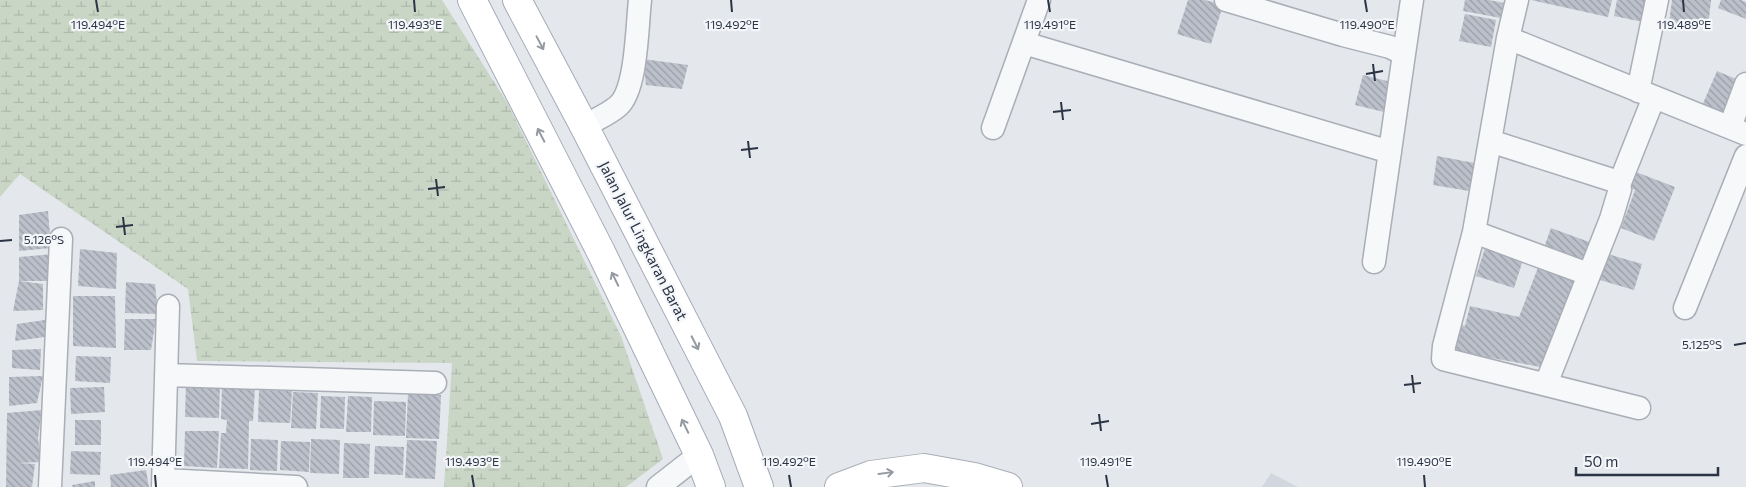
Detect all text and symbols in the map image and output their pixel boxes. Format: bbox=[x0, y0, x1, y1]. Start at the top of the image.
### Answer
text: 119.494°E bbox=[71, 17, 125, 31]
text: 119.493°E bbox=[388, 17, 442, 31]
text: 119.492°E bbox=[705, 17, 759, 31]
text: 119.491°E bbox=[1024, 17, 1076, 31]
text: 119.490°E bbox=[1339, 17, 1395, 31]
text: 119.489°E bbox=[1657, 17, 1711, 31]
one-way arrow bbox=[536, 35, 545, 50]
one-way arrow bbox=[536, 127, 546, 142]
street label: Jalan Jalur Lingkaran Barat bbox=[596, 158, 692, 323]
text: 5.126°S bbox=[24, 232, 64, 246]
one-way arrow bbox=[609, 272, 619, 287]
one-way arrow bbox=[690, 335, 700, 350]
text: 5.125°S bbox=[1682, 337, 1722, 351]
one-way arrow bbox=[680, 419, 689, 434]
scale bar bbox=[1576, 444, 1718, 476]
text: 50 m bbox=[1584, 452, 1618, 470]
text: 119.494°E bbox=[128, 454, 182, 468]
text: 119.493°E bbox=[445, 454, 499, 468]
text: 119.492°E bbox=[762, 454, 816, 468]
text: 119.491°E bbox=[1080, 454, 1132, 468]
text: 119.490°E bbox=[1396, 454, 1452, 468]
one-way arrow bbox=[877, 468, 893, 478]

